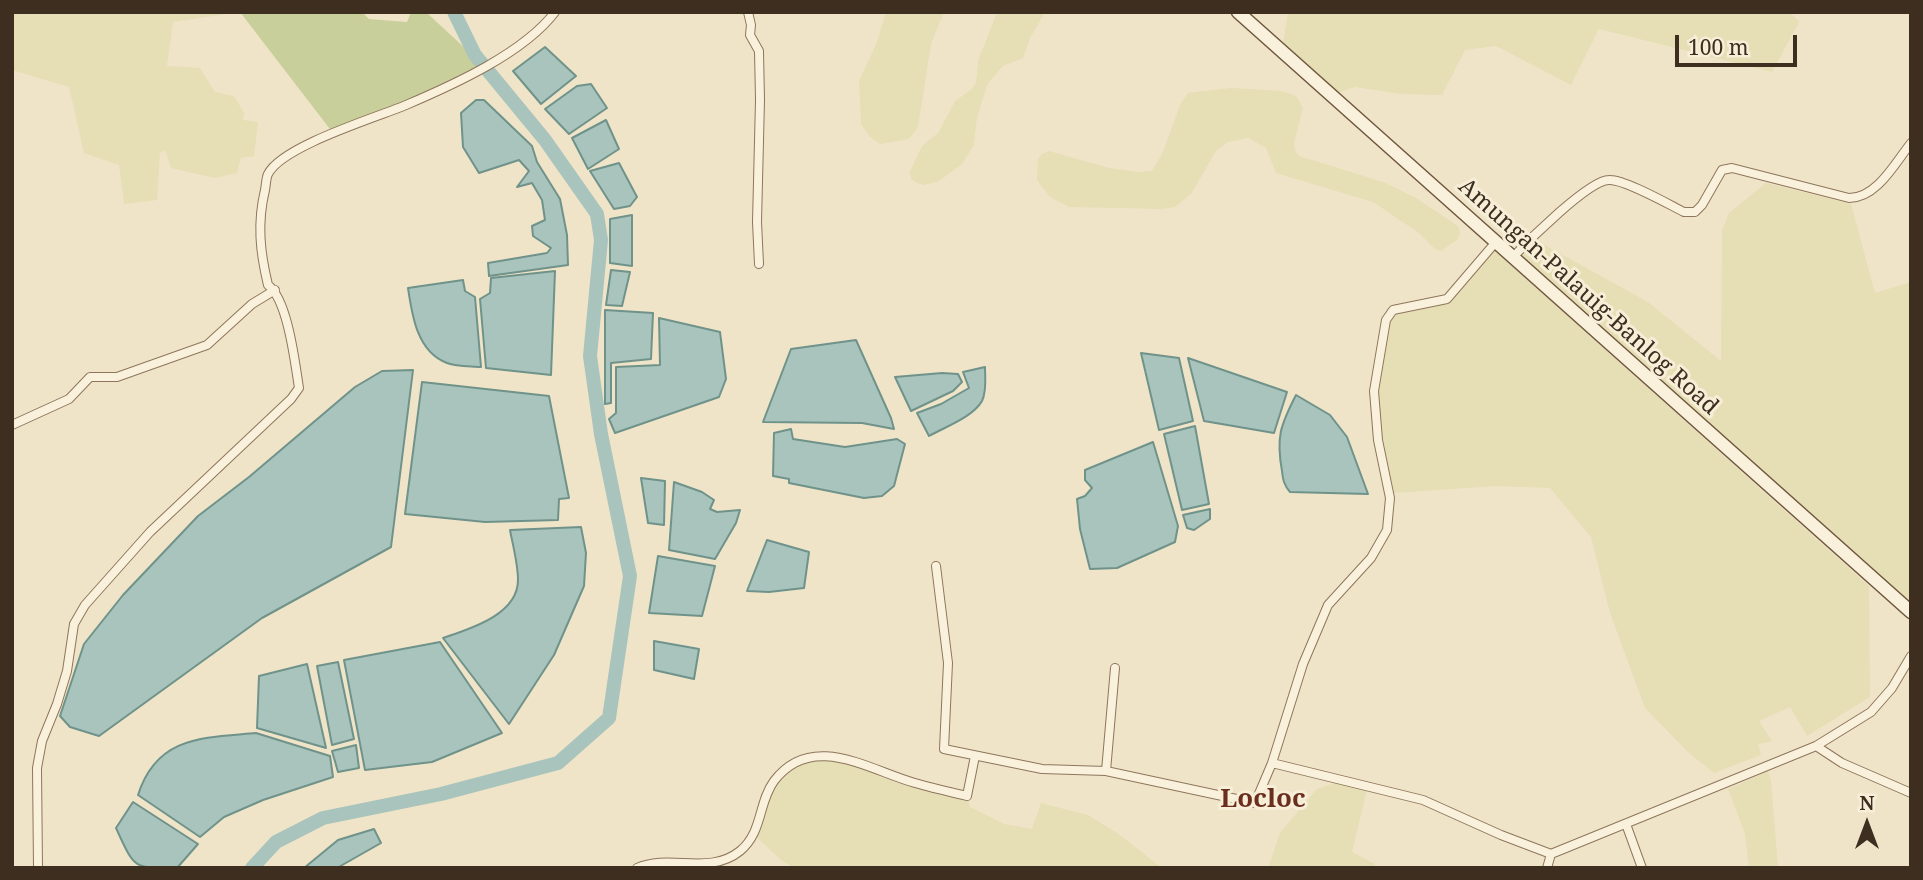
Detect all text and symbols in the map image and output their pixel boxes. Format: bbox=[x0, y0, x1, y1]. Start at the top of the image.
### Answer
scale bar bbox=[1678, 21, 1800, 65]
text: 100 m bbox=[1688, 33, 1749, 61]
street label: Amungan-Palauig-Banlog Road bbox=[1452, 173, 1724, 421]
district label: Locloc bbox=[1220, 784, 1306, 816]
north arrow bbox=[1832, 789, 1902, 859]
text: N bbox=[1860, 790, 1874, 816]

